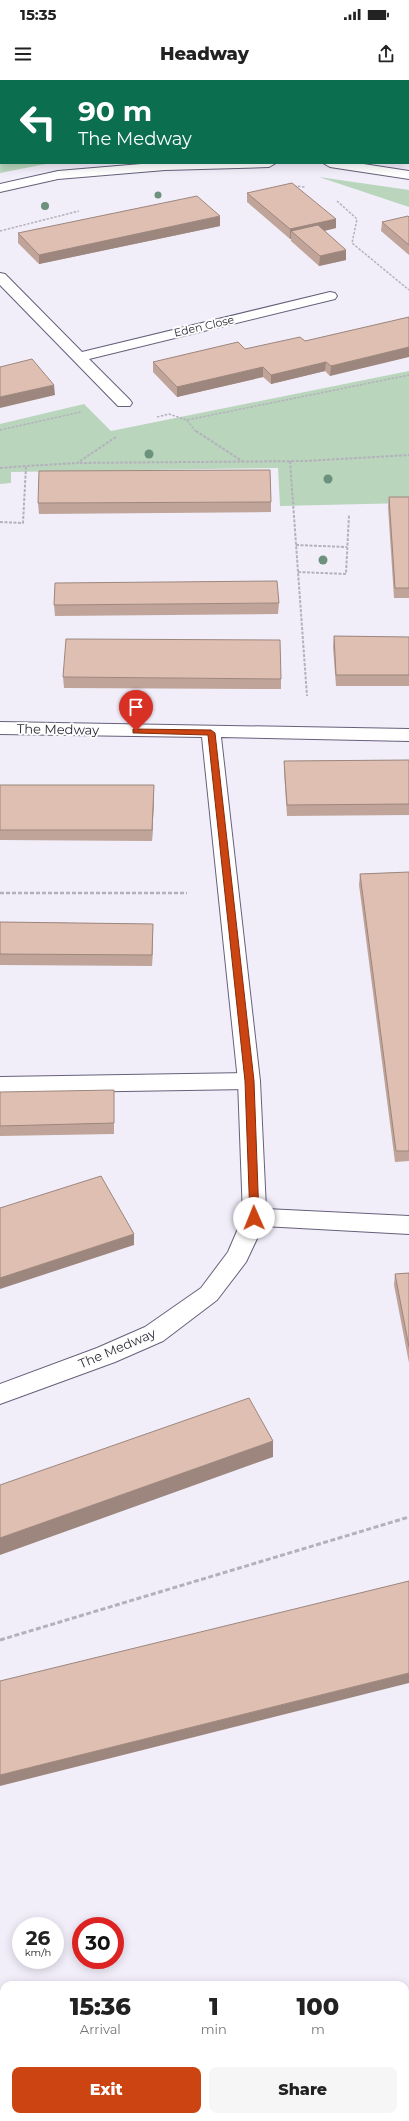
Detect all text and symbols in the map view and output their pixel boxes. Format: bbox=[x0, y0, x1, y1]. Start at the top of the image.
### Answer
text: 15:35 bbox=[20, 5, 56, 24]
icon: menu bbox=[12, 43, 34, 65]
text: Headway bbox=[160, 43, 249, 65]
icon: share bbox=[375, 43, 397, 65]
text: 90 m bbox=[78, 94, 152, 128]
icon: left bbox=[12, 96, 64, 148]
text: The Medway bbox=[78, 128, 192, 150]
street label: Eden Close bbox=[173, 312, 236, 340]
pin bbox=[119, 690, 153, 731]
icon: arrive bbox=[125, 696, 147, 718]
street label: The Medway bbox=[17, 720, 100, 738]
position arrow bbox=[233, 1197, 275, 1239]
street label: The Medway bbox=[76, 1324, 159, 1371]
speed limit sign: 30 bbox=[72, 1917, 124, 1969]
text: 26 bbox=[26, 1926, 50, 1950]
text: km/h bbox=[25, 1946, 51, 1959]
text: 15:36 bbox=[70, 1992, 131, 2021]
text: 1 bbox=[209, 1992, 219, 2021]
text: 100 bbox=[297, 1992, 339, 2021]
text: Arrival bbox=[80, 2021, 121, 2037]
text: min bbox=[201, 2021, 227, 2037]
text: m bbox=[311, 2021, 325, 2037]
button: Exit bbox=[12, 2067, 201, 2113]
button: Share bbox=[209, 2067, 397, 2113]

